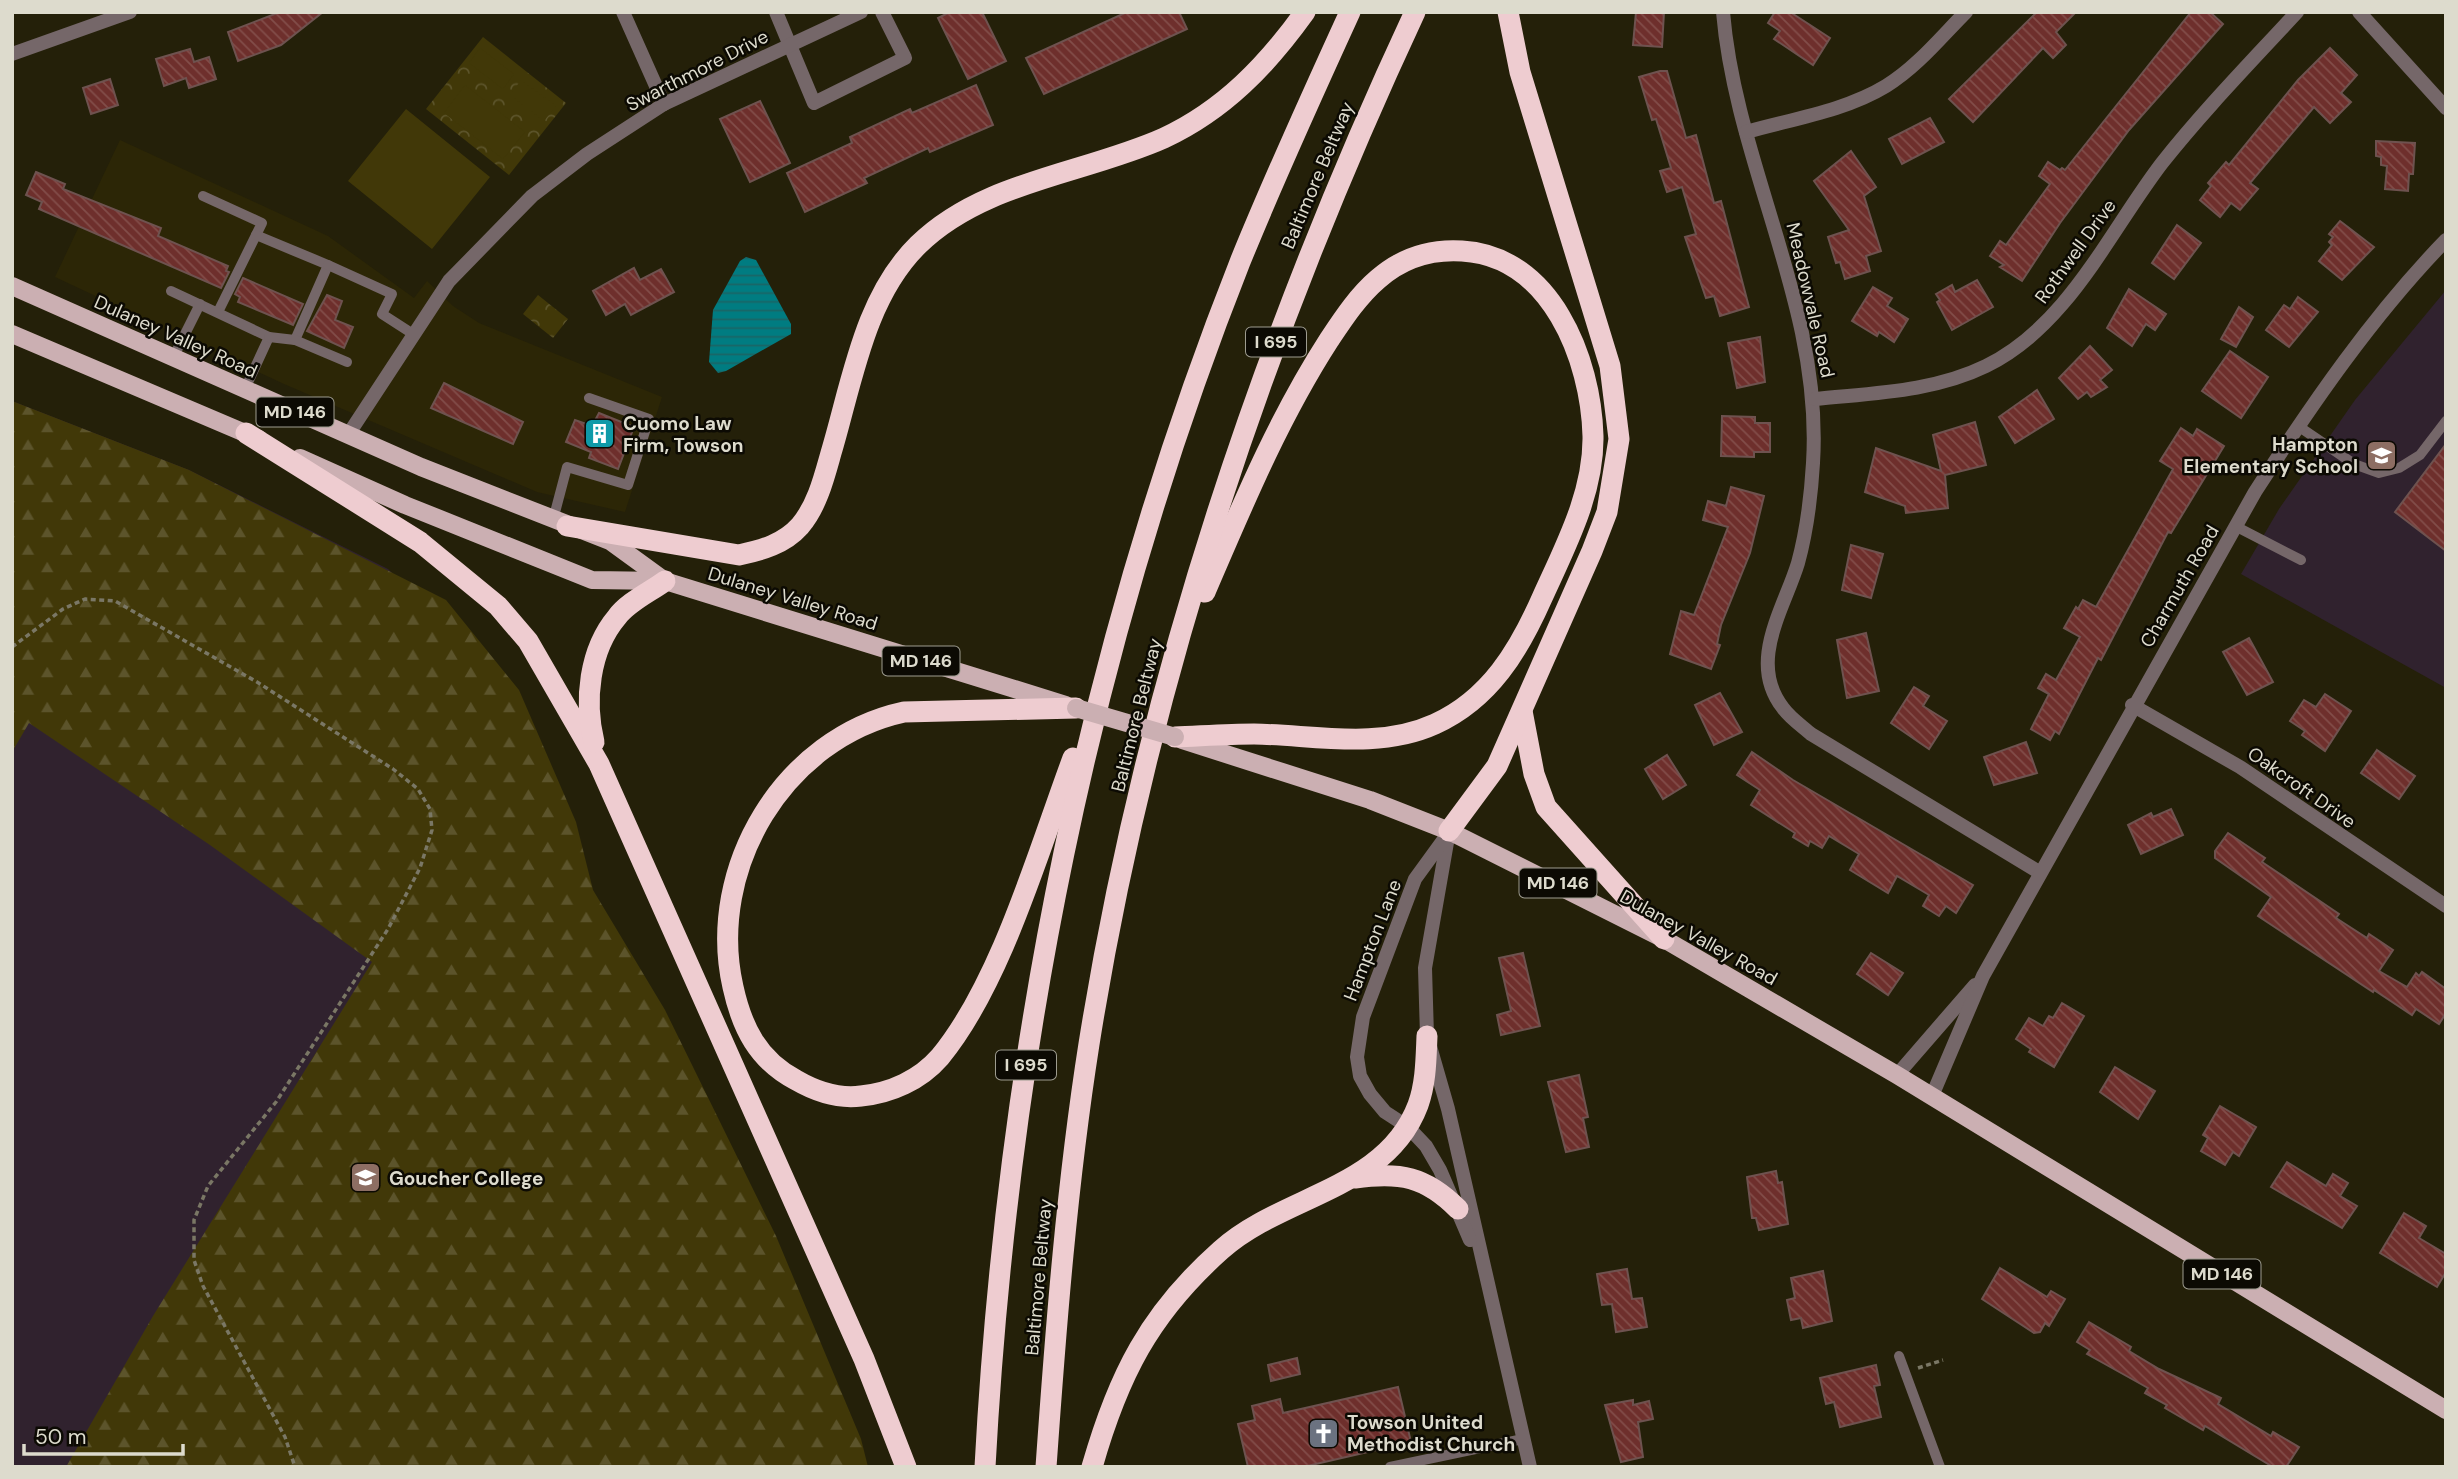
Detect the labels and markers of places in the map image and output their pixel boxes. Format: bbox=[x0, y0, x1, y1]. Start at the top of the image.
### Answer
place label: Cuomo Law Firm, Towson bbox=[623, 411, 743, 458]
building icon: Cuomo Law Firm, Towson bbox=[583, 417, 617, 451]
place label: Hampton Elementary School bbox=[2183, 432, 2358, 479]
school or university icon: Hampton Elementary School bbox=[2364, 438, 2398, 472]
school or university icon: Goucher College bbox=[349, 1161, 383, 1195]
place label: Goucher College bbox=[389, 1166, 543, 1191]
place label: Towson United Methodist Church bbox=[1347, 1410, 1515, 1457]
church icon: Towson United Methodist Church bbox=[1307, 1416, 1341, 1450]

